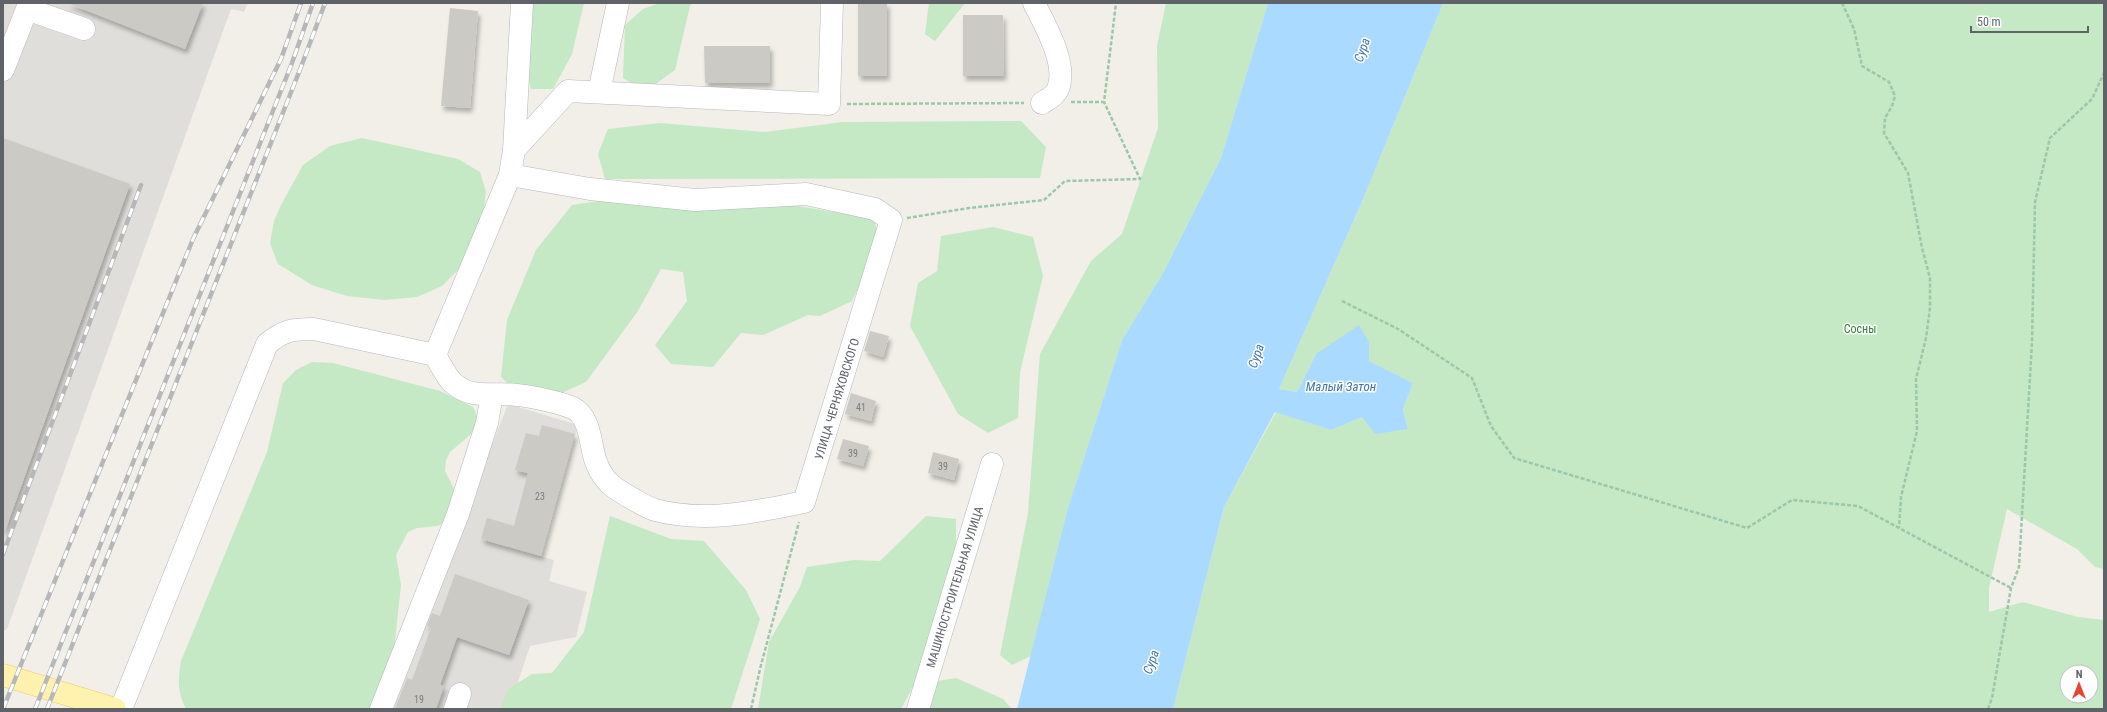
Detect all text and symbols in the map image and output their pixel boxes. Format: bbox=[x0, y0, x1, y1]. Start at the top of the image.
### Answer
scale bar bbox=[1971, 8, 2088, 34]
text: 50 m bbox=[1977, 15, 2001, 29]
water label: Сура bbox=[1351, 36, 1373, 64]
park label: Сосны bbox=[1844, 322, 1876, 336]
street label: УЛИЦА ЧЕРНЯХОВСКОГО bbox=[812, 337, 862, 461]
water label: Сура bbox=[1245, 342, 1267, 370]
water label: Малый Затон bbox=[1306, 379, 1377, 394]
house number: 41 bbox=[856, 402, 866, 413]
house number: 39 bbox=[848, 448, 858, 459]
house number: 39 bbox=[938, 461, 948, 472]
house number: 23 bbox=[535, 491, 545, 502]
street label: МАШИНОСТРОИТЕЛЬНАЯ УЛИЦА bbox=[924, 505, 986, 669]
water label: Сура bbox=[1140, 648, 1162, 676]
north arrow bbox=[2059, 664, 2099, 704]
text: N bbox=[2076, 668, 2083, 681]
house number: 19 bbox=[414, 694, 424, 705]

